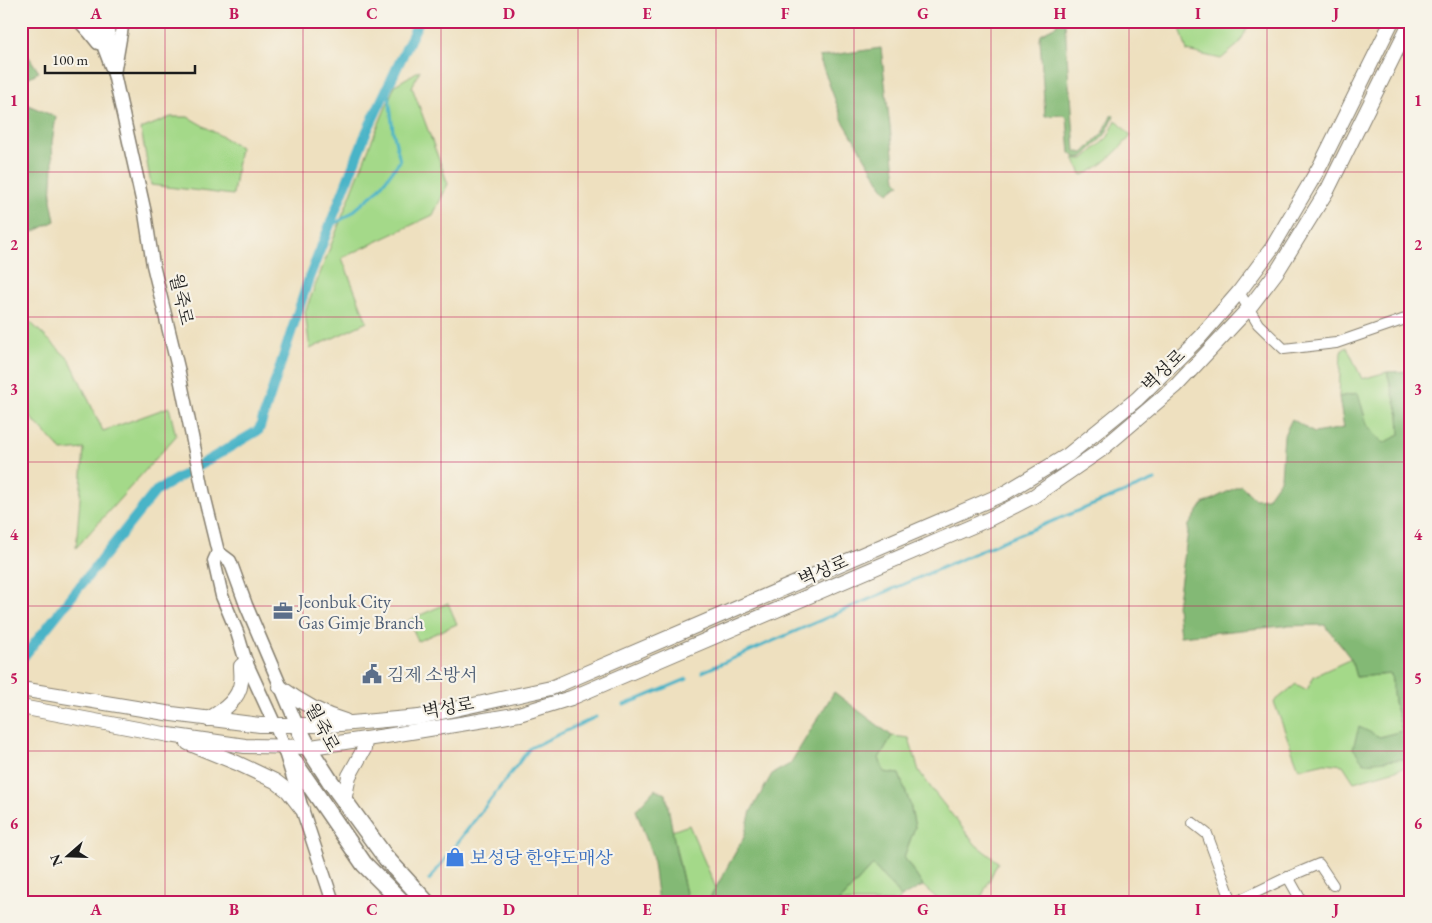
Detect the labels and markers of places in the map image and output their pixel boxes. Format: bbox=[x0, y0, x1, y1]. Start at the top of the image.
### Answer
place label: Jeonbuk City Gas Gimje Branch bbox=[296, 590, 424, 634]
office icon: Jeonbuk City Gas Gimje Branch bbox=[272, 600, 294, 622]
public building icon: 김제 소방서 bbox=[361, 663, 383, 685]
place label: 김제 소방서 bbox=[387, 663, 478, 686]
shop icon: 보성당 한약도매상 bbox=[444, 846, 466, 868]
place label: 보성당 한약도매상 bbox=[470, 846, 613, 869]

